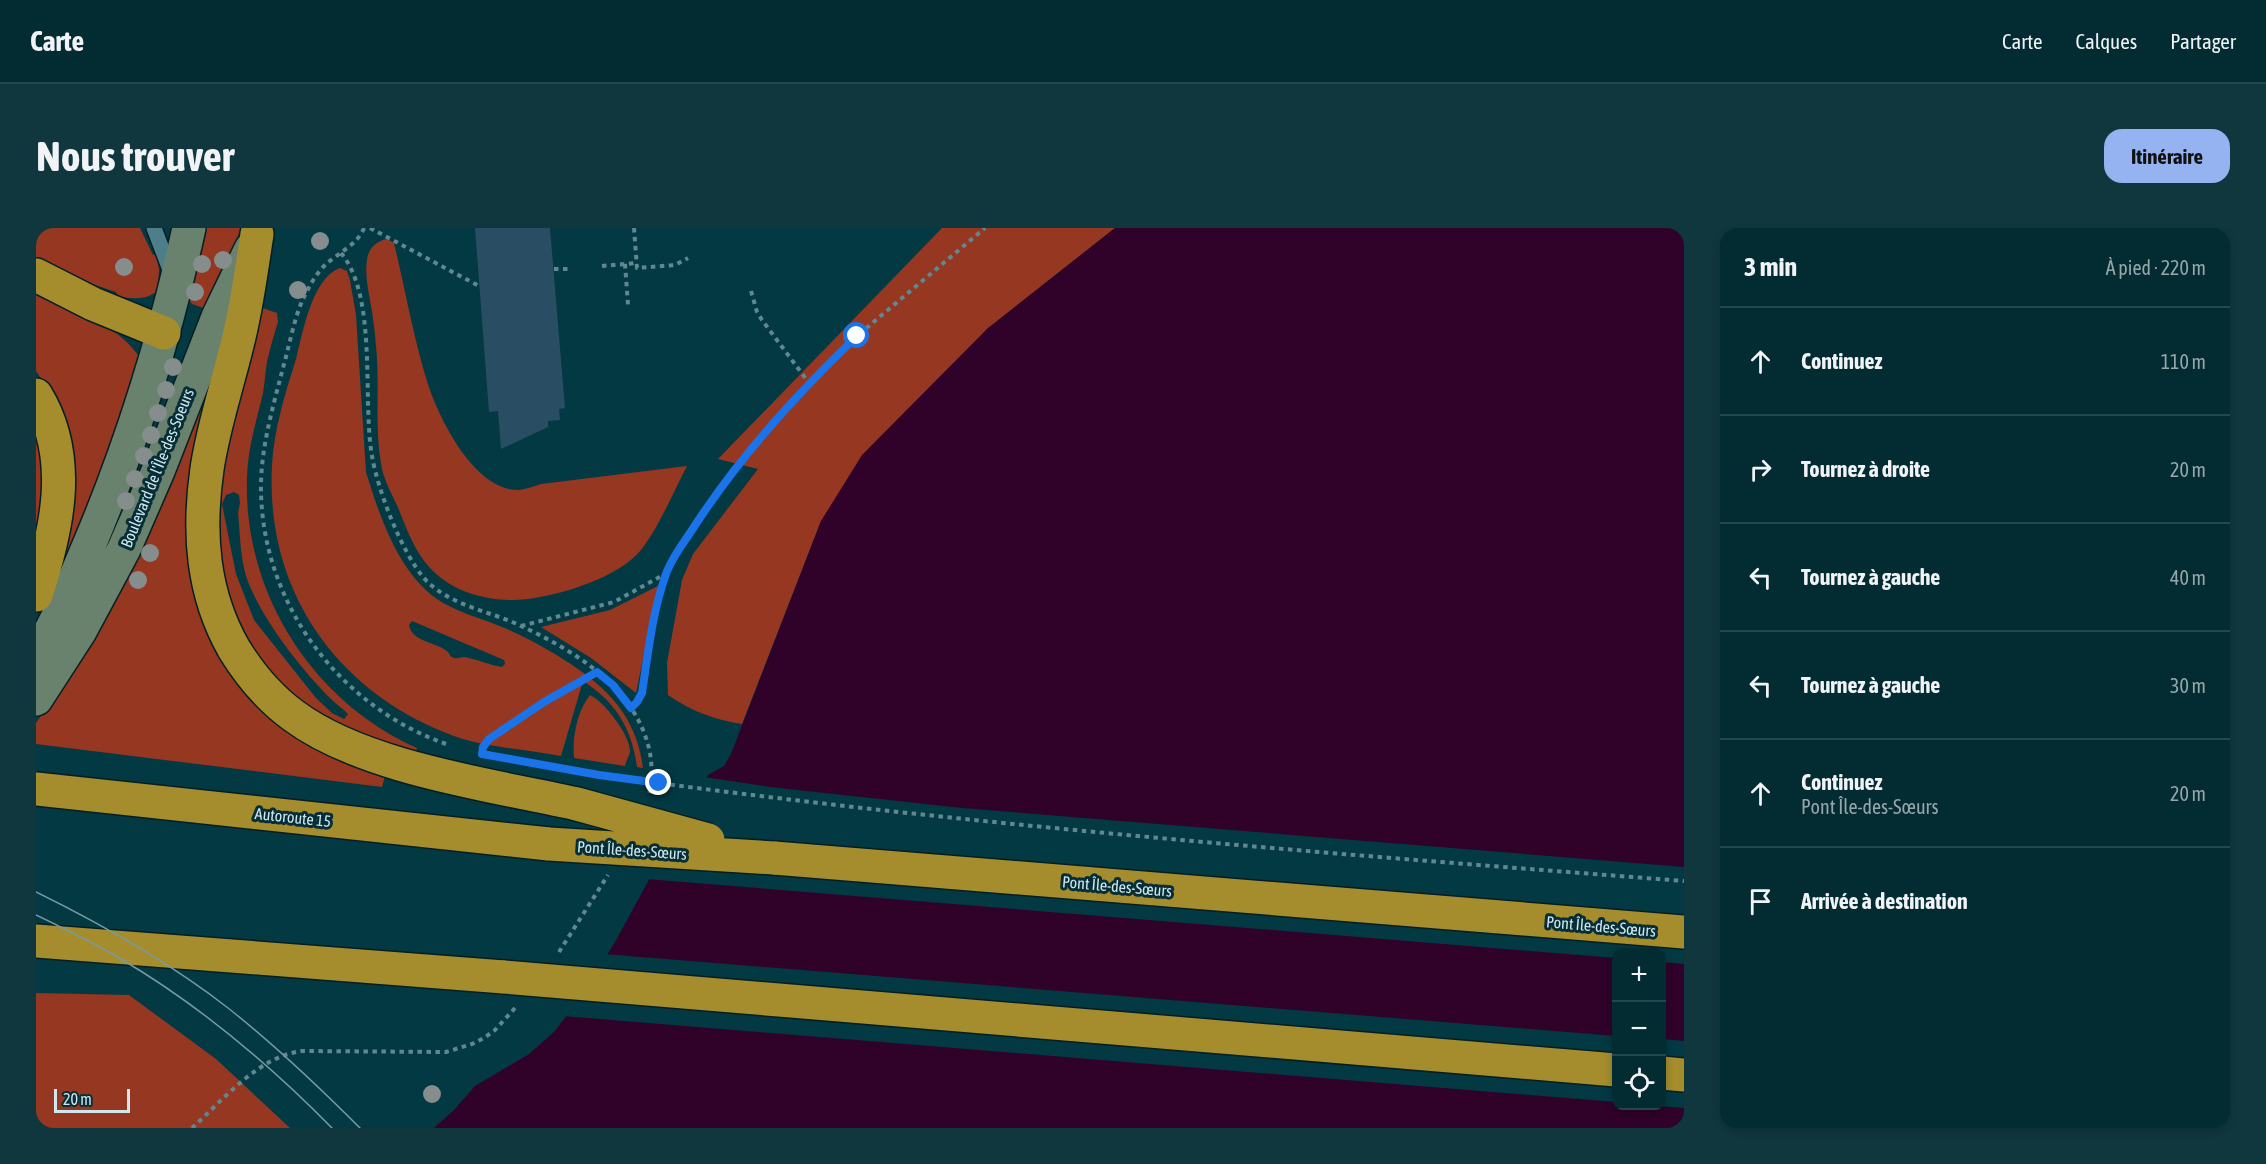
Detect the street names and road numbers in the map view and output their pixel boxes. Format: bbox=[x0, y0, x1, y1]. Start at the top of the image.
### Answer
street label: Boulevard de l'Île-des-Soeurs bbox=[117, 386, 197, 550]
street label: Autoroute 15 bbox=[254, 804, 332, 830]
street label: Pont Île-des-Sœurs bbox=[576, 837, 688, 863]
street label: Pont Île-des-Sœurs bbox=[1061, 872, 1173, 900]
street label: Pont Île-des-Sœurs bbox=[1545, 912, 1657, 940]

